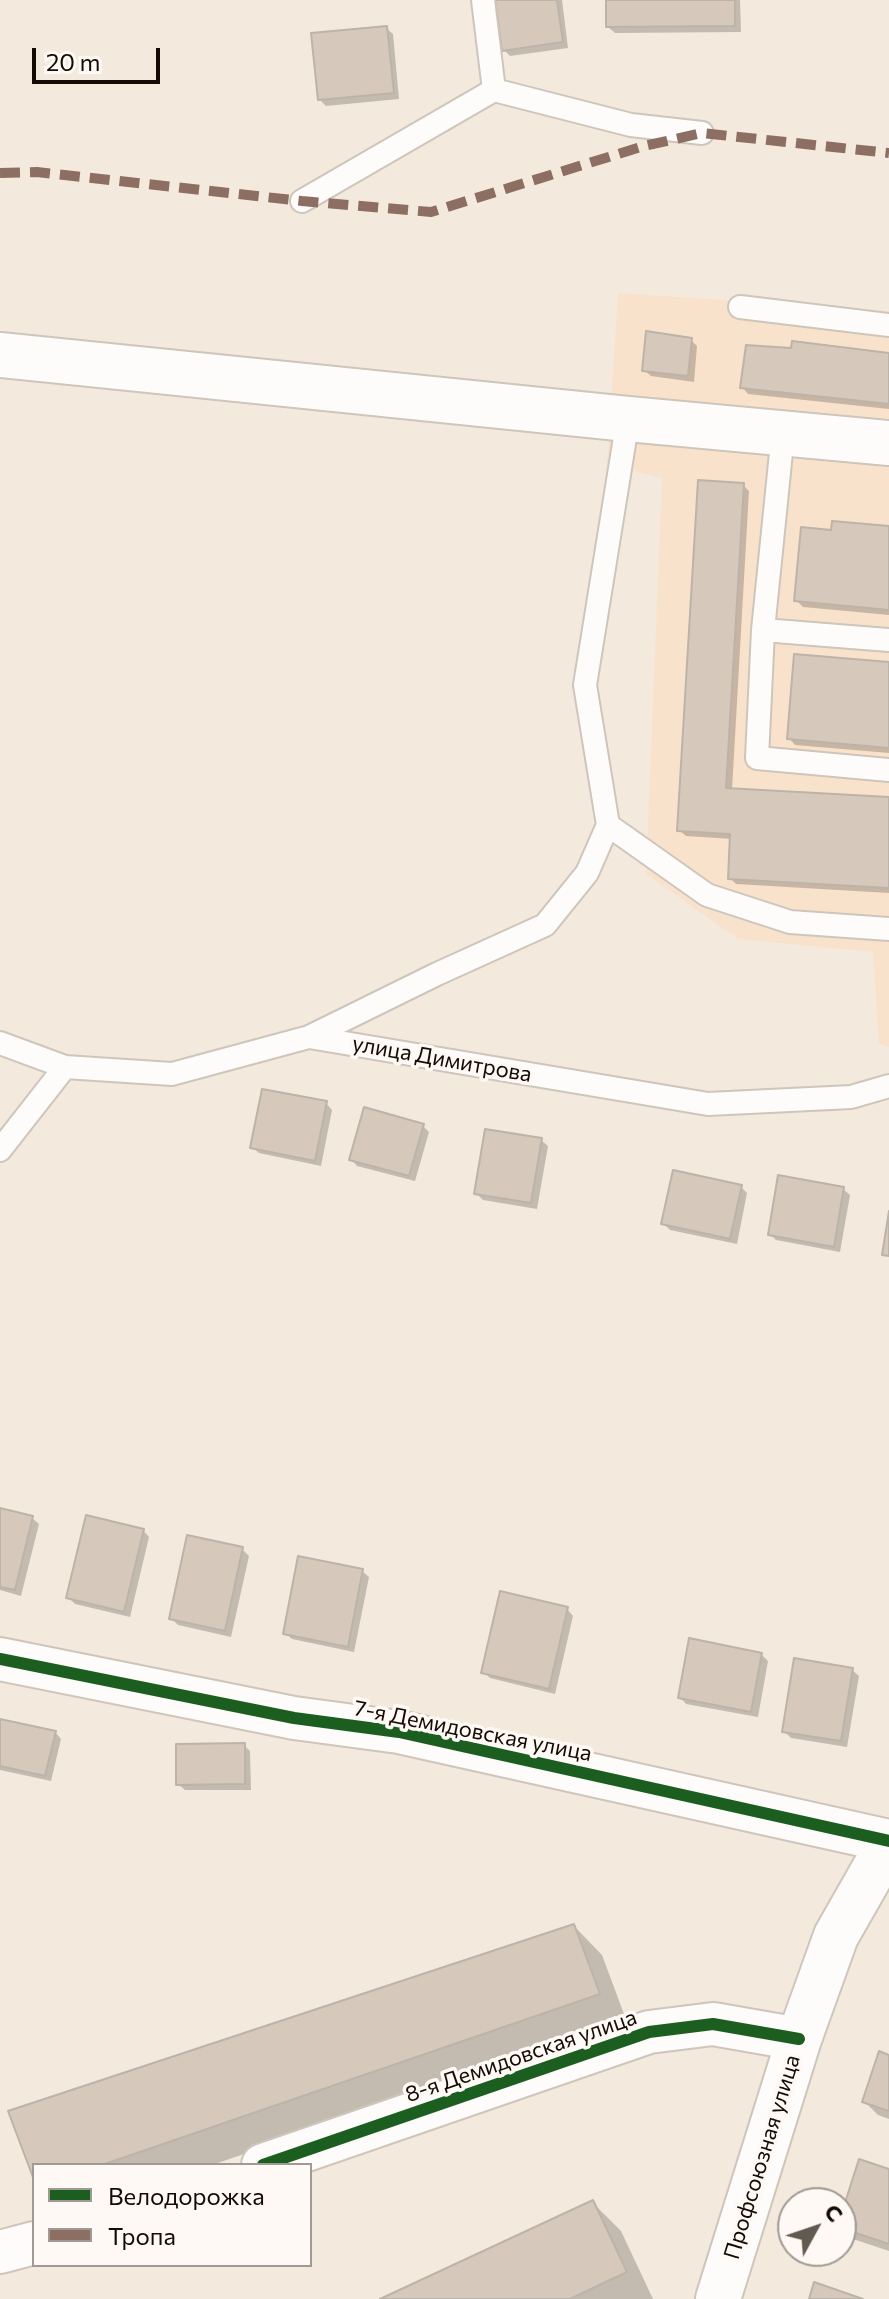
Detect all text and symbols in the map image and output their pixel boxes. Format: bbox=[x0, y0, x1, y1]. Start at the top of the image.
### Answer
scale bar bbox=[36, 32, 164, 82]
text: 20 m bbox=[46, 47, 100, 76]
street label: улица Димитрова bbox=[350, 1030, 534, 1088]
street label: 7-я Демидовская улица bbox=[352, 1695, 594, 1767]
street label: 8-я Демидовская улица bbox=[402, 2004, 640, 2108]
street label: Профсоюзная улица bbox=[718, 2052, 806, 2262]
legend bbox=[32, 2163, 312, 2267]
text: Велодорожка bbox=[108, 2181, 265, 2210]
north arrow bbox=[777, 2187, 857, 2267]
text: С bbox=[819, 2198, 849, 2227]
text: Тропа bbox=[108, 2221, 176, 2250]

